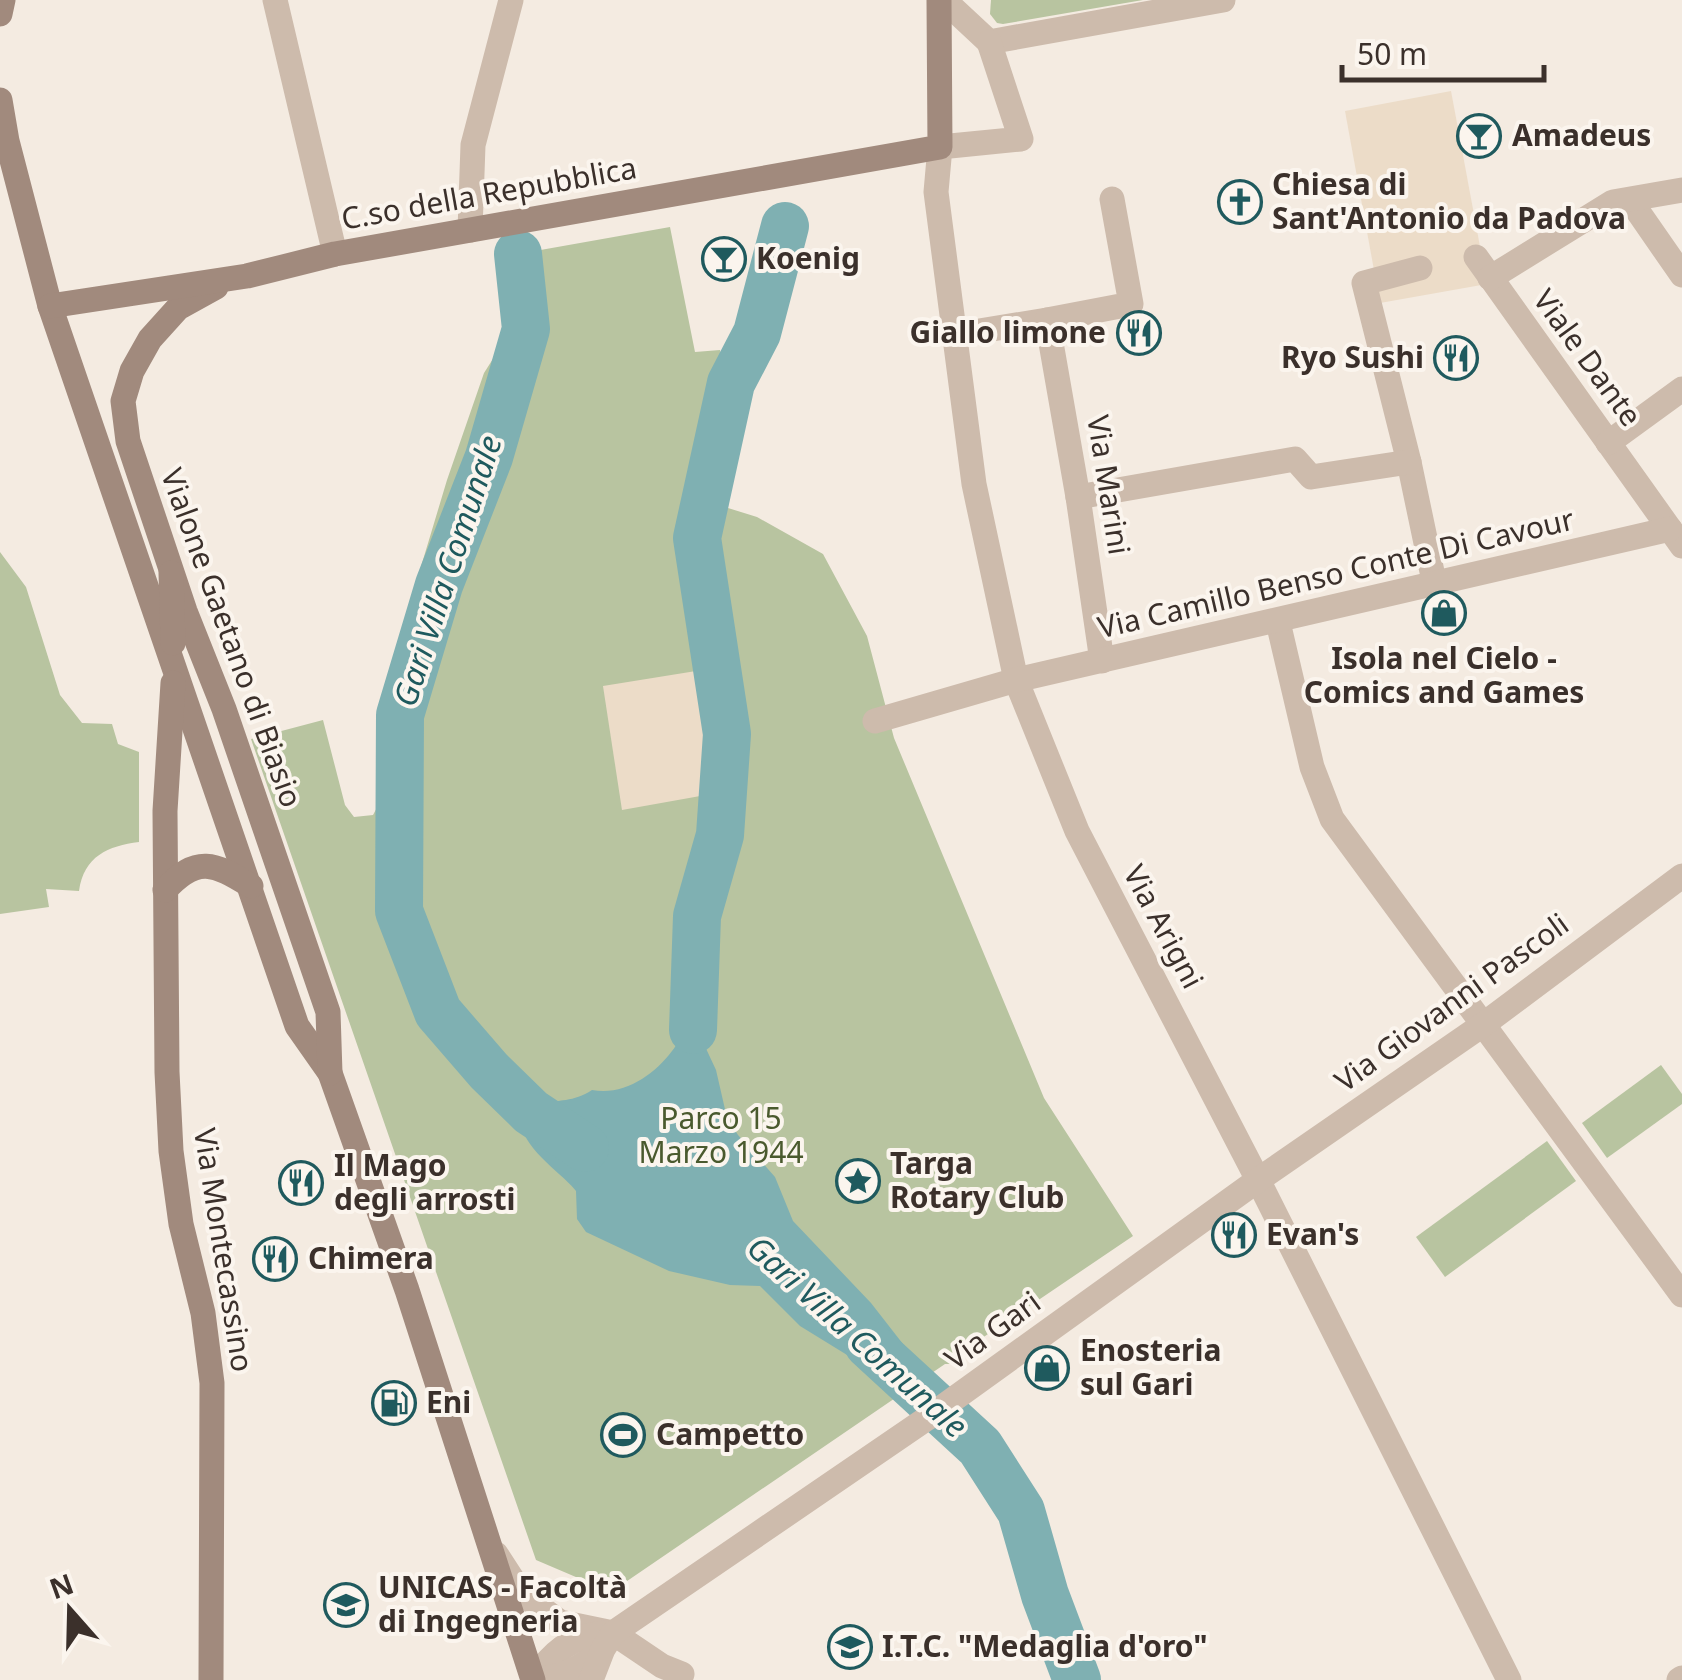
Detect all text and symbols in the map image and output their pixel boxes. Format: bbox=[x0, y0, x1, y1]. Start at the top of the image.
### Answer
scale bar bbox=[1342, 20, 1544, 82]
text: 50 m bbox=[1357, 33, 1427, 74]
bar icon: Amadeus bbox=[1456, 113, 1502, 159]
place label: Amadeus bbox=[1512, 114, 1651, 155]
street label: C.so della Repubblica bbox=[338, 146, 640, 239]
place label: Chiesa di Sant'Antonio da Padova bbox=[1272, 163, 1626, 238]
church icon: Chiesa di Sant'Antonio da Padova bbox=[1217, 179, 1263, 225]
bar icon: Koenig bbox=[701, 236, 747, 282]
place label: Koenig bbox=[756, 237, 860, 278]
street label: Viale Dante bbox=[1525, 280, 1652, 434]
restaurant icon: Giallo limone bbox=[1116, 310, 1162, 356]
place label: Giallo limone bbox=[910, 311, 1106, 352]
restaurant icon: Ryo Sushi bbox=[1433, 335, 1479, 381]
place label: Ryo Sushi bbox=[1281, 336, 1424, 377]
street label: Via Marini bbox=[1078, 412, 1141, 558]
water label: Gari Villa Comunale bbox=[382, 430, 511, 711]
street label: Vialone Gaetano di Biasio bbox=[152, 462, 313, 813]
street label: Via Camillo Benso Conte Di Cavour bbox=[1094, 498, 1578, 647]
shop icon: Isola nel Cielo - Comics and Games bbox=[1421, 590, 1467, 636]
place label: Isola nel Cielo - Comics and Games bbox=[1304, 637, 1584, 712]
street label: Via Arigni bbox=[1115, 857, 1214, 995]
street label: Via Giovanni Pascoli bbox=[1326, 903, 1576, 1101]
park label: Parco 15 Marzo 1944 bbox=[638, 1097, 804, 1172]
street label: Via Montecassino bbox=[185, 1125, 264, 1375]
place label: Targa Rotary Club bbox=[890, 1142, 1064, 1217]
place label: Il Mago degli arrosti bbox=[334, 1144, 516, 1219]
place icon: Targa Rotary Club bbox=[835, 1158, 881, 1204]
restaurant icon: Il Mago degli arrosti bbox=[278, 1160, 324, 1206]
restaurant icon: Evan's bbox=[1211, 1212, 1257, 1258]
place label: Evan's bbox=[1266, 1213, 1359, 1254]
water label: Gari Villa Comunale bbox=[739, 1225, 977, 1446]
restaurant icon: Chimera bbox=[252, 1236, 298, 1282]
place label: Chimera bbox=[308, 1237, 434, 1278]
street label: Via Gari bbox=[936, 1281, 1048, 1378]
place label: Enosteria sul Gari bbox=[1080, 1329, 1221, 1404]
shop icon: Enosteria sul Gari bbox=[1024, 1345, 1070, 1391]
fuel station icon: Eni bbox=[371, 1380, 417, 1426]
place label: Eni bbox=[426, 1381, 471, 1422]
sports icon: Campetto bbox=[600, 1412, 646, 1458]
place label: Campetto bbox=[656, 1413, 804, 1454]
north arrow bbox=[20, 1560, 120, 1660]
text: N bbox=[44, 1564, 78, 1607]
place label: UNICAS - Facoltà di Ingegneria bbox=[378, 1566, 627, 1641]
school or university icon: UNICAS - Facoltà di Ingegneria bbox=[323, 1582, 369, 1628]
school or university icon: I.T.C. "Medaglia d'oro" bbox=[827, 1624, 873, 1670]
place label: I.T.C. "Medaglia d'oro" bbox=[882, 1625, 1208, 1666]

